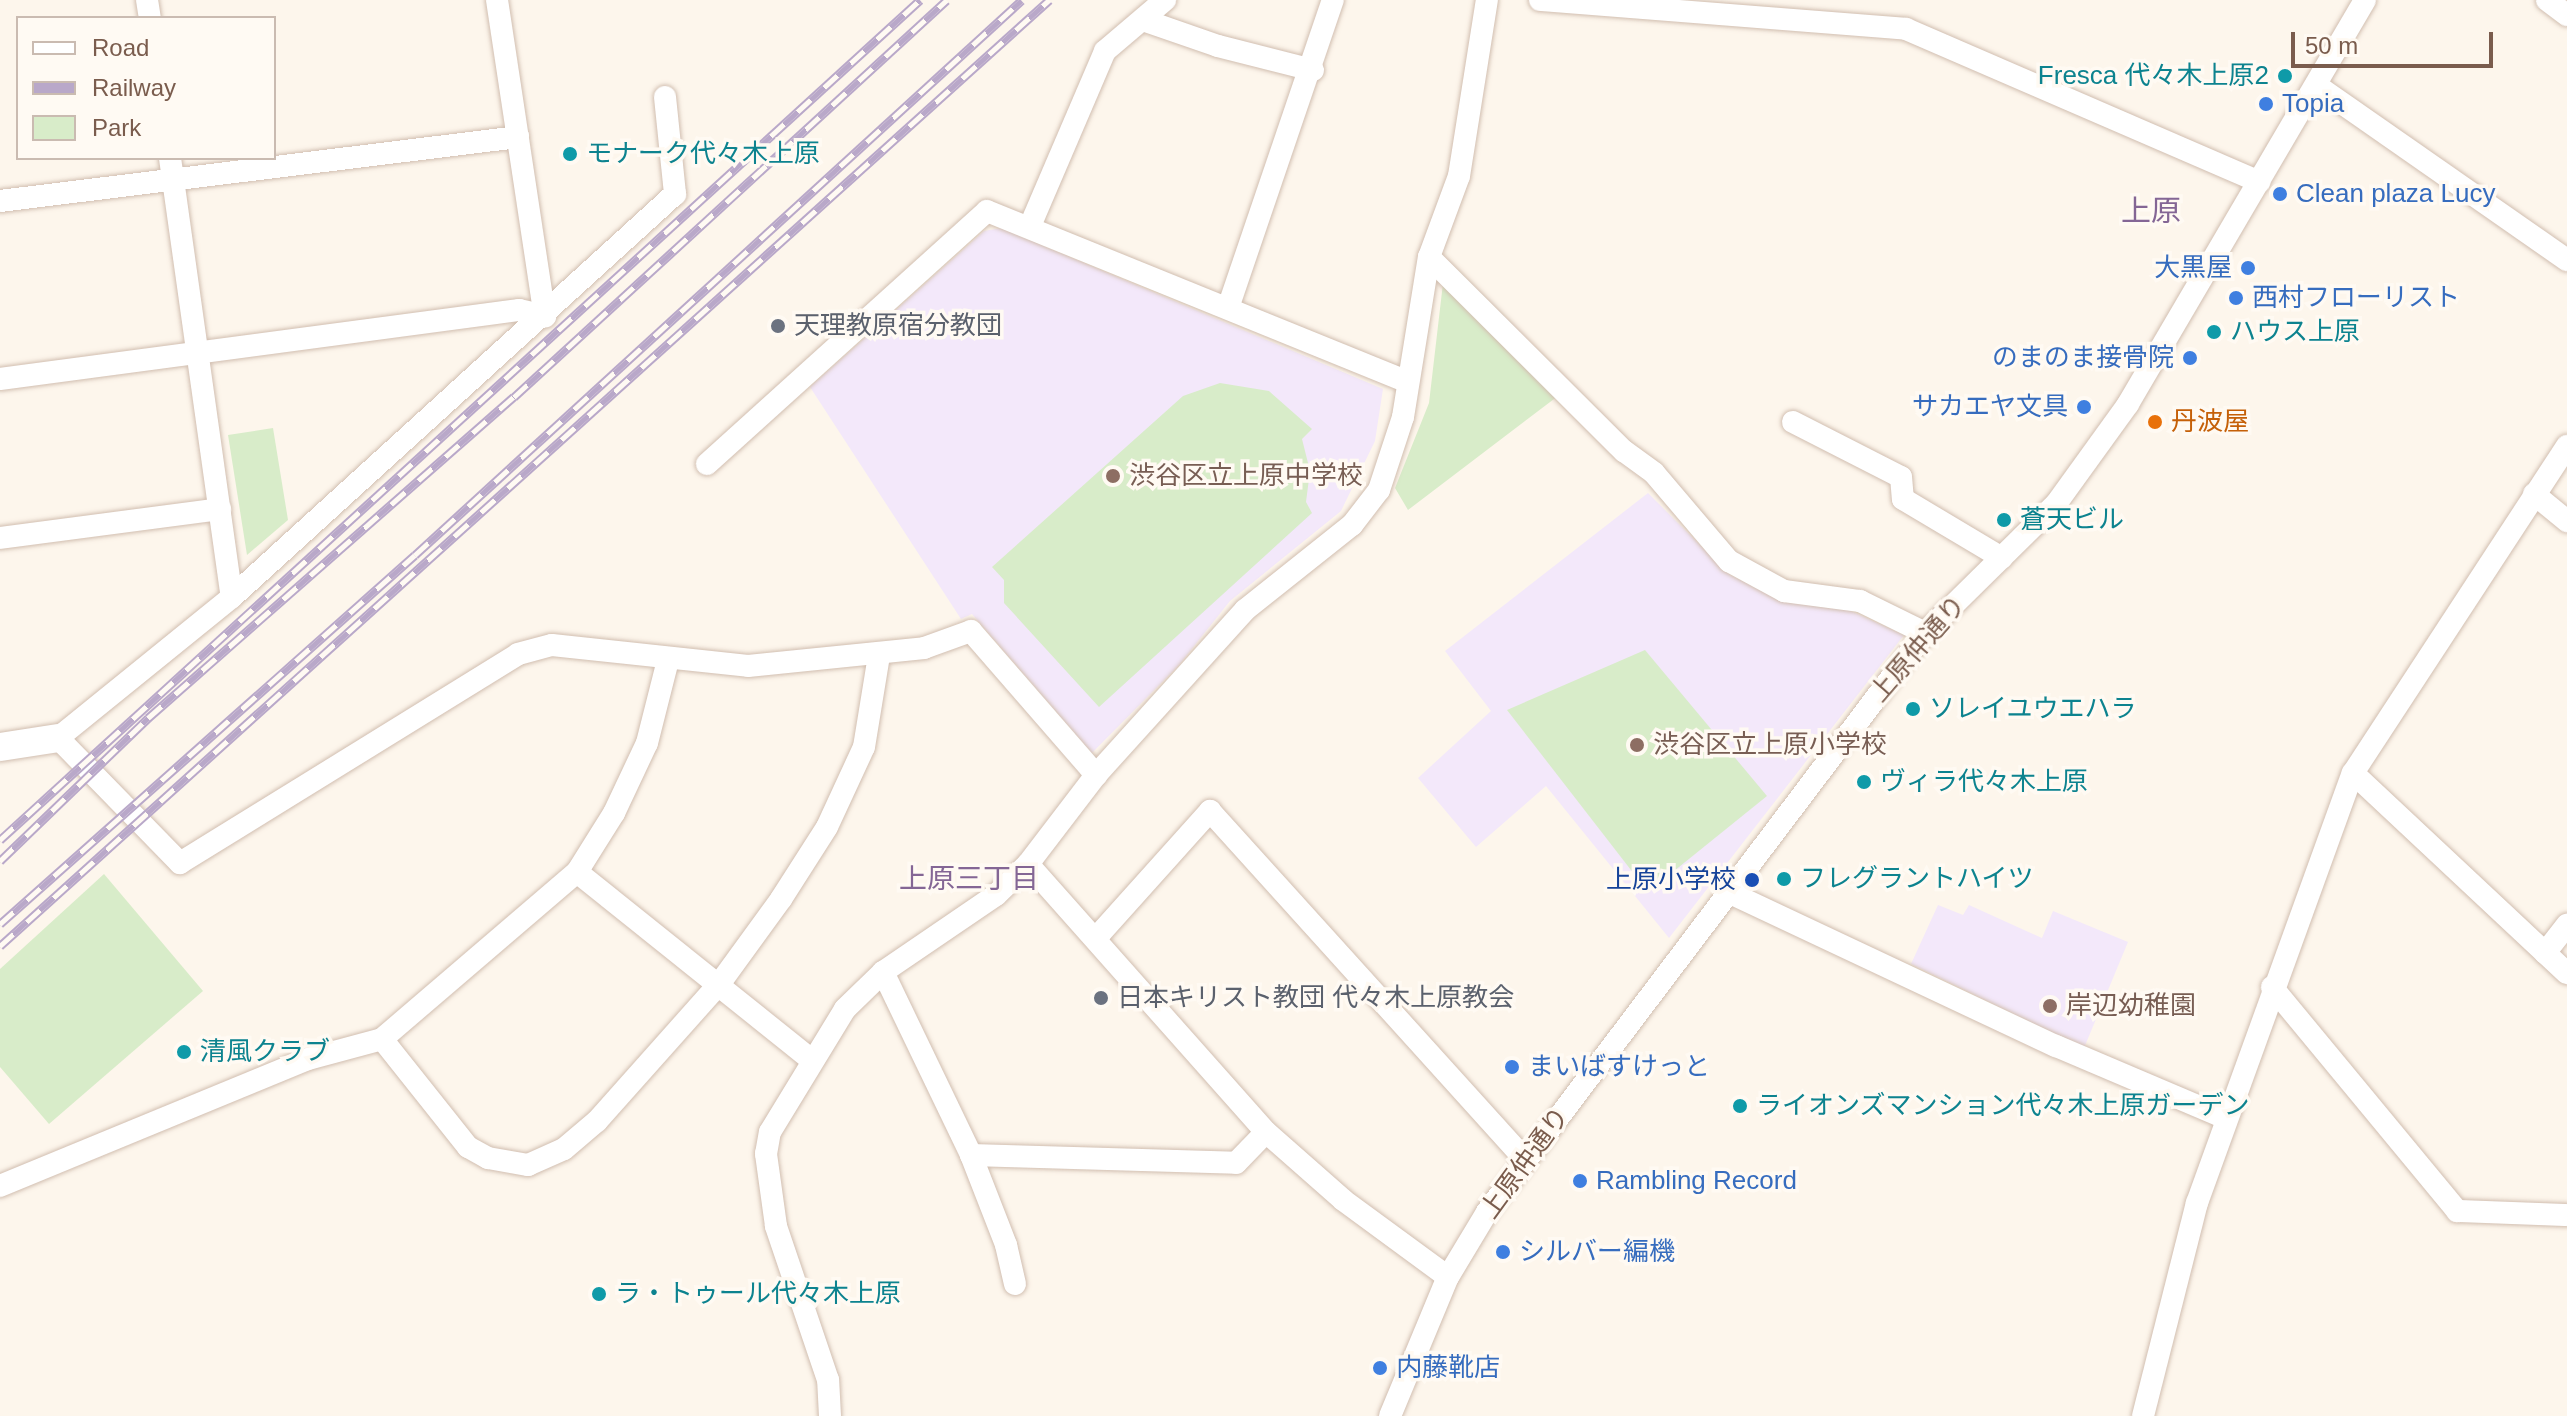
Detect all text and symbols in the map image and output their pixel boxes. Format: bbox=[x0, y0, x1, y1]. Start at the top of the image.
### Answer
legend bbox=[16, 16, 276, 160]
scale bar bbox=[2295, 16, 2497, 66]
text: 50 m bbox=[2305, 32, 2358, 59]
text: Road bbox=[92, 34, 149, 61]
place label: Fresca 代々木上原2 bbox=[2038, 60, 2269, 92]
marker: Fresca 代々木上原2 bbox=[2276, 67, 2294, 85]
text: Railway bbox=[92, 74, 176, 101]
place label: Topia bbox=[2282, 88, 2344, 120]
marker: Topia bbox=[2257, 95, 2275, 113]
text: Park bbox=[92, 114, 141, 141]
place label: モナーク代々木上原 bbox=[586, 138, 820, 170]
marker: モナーク代々木上原 bbox=[561, 145, 579, 163]
place label: Clean plaza Lucy bbox=[2296, 178, 2495, 210]
marker: Clean plaza Lucy bbox=[2271, 185, 2289, 203]
district label: 上原 bbox=[2121, 193, 2181, 229]
place label: 大黒屋 bbox=[2154, 252, 2232, 284]
marker: 大黒屋 bbox=[2239, 259, 2257, 277]
place label: 西村フローリスト bbox=[2252, 282, 2460, 314]
marker: 西村フローリスト bbox=[2227, 289, 2245, 307]
place label: 天理教原宿分教団 bbox=[794, 310, 1002, 342]
place label: ハウス上原 bbox=[2230, 316, 2360, 348]
marker: 天理教原宿分教団 bbox=[769, 317, 787, 335]
marker: ハウス上原 bbox=[2205, 323, 2223, 341]
place label: のまのま接骨院 bbox=[1992, 342, 2174, 374]
marker: のまのま接骨院 bbox=[2181, 349, 2199, 367]
place label: サカエヤ文具 bbox=[1912, 391, 2068, 423]
marker: サカエヤ文具 bbox=[2075, 398, 2093, 416]
place label: 丹波屋 bbox=[2171, 406, 2249, 438]
marker: 丹波屋 bbox=[2146, 413, 2164, 431]
place label: 渋谷区立上原中学校 bbox=[1129, 460, 1363, 492]
marker: 渋谷区立上原中学校 bbox=[1104, 467, 1122, 485]
place label: 蒼天ビル bbox=[2020, 504, 2124, 536]
marker: 蒼天ビル bbox=[1995, 511, 2013, 529]
street label: 上原仲通り bbox=[1864, 590, 1972, 708]
place label: ソレイユウエハラ bbox=[1929, 693, 2137, 725]
marker: ソレイユウエハラ bbox=[1904, 700, 1922, 718]
place label: 渋谷区立上原小学校 bbox=[1653, 729, 1887, 761]
marker: 渋谷区立上原小学校 bbox=[1628, 736, 1646, 754]
place label: ヴィラ代々木上原 bbox=[1880, 766, 2088, 798]
marker: ヴィラ代々木上原 bbox=[1855, 773, 1873, 791]
district label: 上原三丁目 bbox=[899, 862, 1039, 896]
place label: フレグラントハイツ bbox=[1800, 863, 2034, 895]
place label: 上原小学校 bbox=[1606, 864, 1736, 896]
marker: フレグラントハイツ bbox=[1775, 870, 1793, 888]
marker: 上原小学校 bbox=[1743, 871, 1761, 889]
place label: 日本キリスト教団 代々木上原教会 bbox=[1117, 982, 1514, 1014]
marker: 日本キリスト教団 代々木上原教会 bbox=[1092, 989, 1110, 1007]
place label: 岸辺幼稚園 bbox=[2066, 990, 2196, 1022]
marker: 岸辺幼稚園 bbox=[2041, 997, 2059, 1015]
place label: 清風クラブ bbox=[200, 1036, 330, 1068]
marker: 清風クラブ bbox=[175, 1043, 193, 1061]
place label: まいばすけっと bbox=[1528, 1051, 1710, 1083]
marker: まいばすけっと bbox=[1503, 1058, 1521, 1076]
place label: ライオンズマンション代々木上原ガーデン bbox=[1756, 1090, 2250, 1122]
marker: ライオンズマンション代々木上原ガーデン bbox=[1731, 1097, 1749, 1115]
street label: 上原仲通り bbox=[1474, 1101, 1576, 1225]
place label: Rambling Record bbox=[1596, 1165, 1797, 1197]
marker: Rambling Record bbox=[1571, 1172, 1589, 1190]
place label: シルバー編機 bbox=[1519, 1236, 1675, 1268]
marker: シルバー編機 bbox=[1494, 1243, 1512, 1261]
place label: ラ・トゥール代々木上原 bbox=[615, 1278, 901, 1310]
marker: ラ・トゥール代々木上原 bbox=[590, 1285, 608, 1303]
place label: 内藤靴店 bbox=[1396, 1352, 1500, 1384]
marker: 内藤靴店 bbox=[1371, 1359, 1389, 1377]

